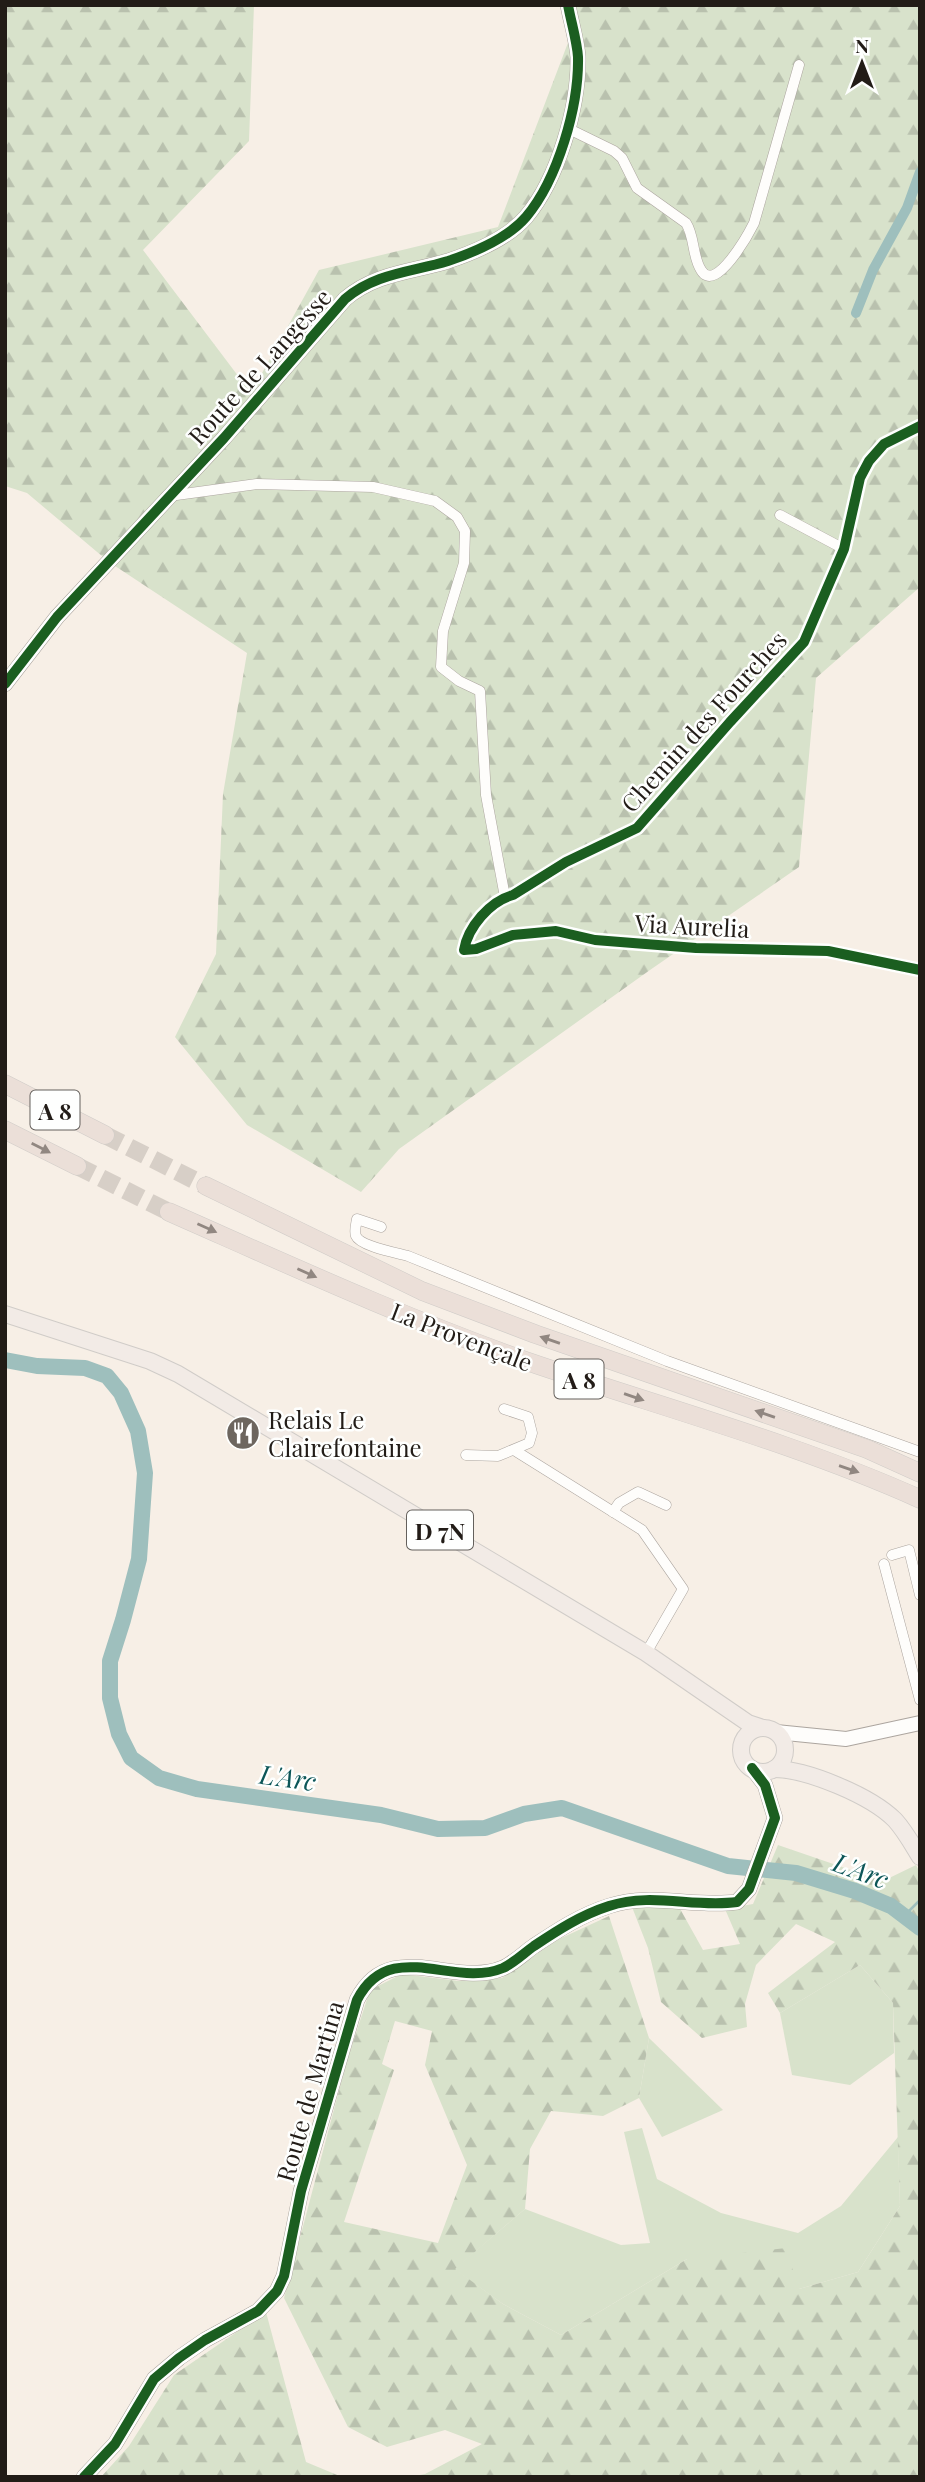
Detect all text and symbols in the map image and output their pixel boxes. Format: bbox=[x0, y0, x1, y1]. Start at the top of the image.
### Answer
north arrow bbox=[827, 28, 897, 98]
text: N bbox=[855, 32, 869, 58]
street label: Route de Langesse bbox=[180, 281, 338, 451]
street label: Chemin des Fourches bbox=[613, 624, 793, 818]
street label: Via Aurelia bbox=[633, 906, 750, 944]
road number: A 8 bbox=[30, 1091, 80, 1130]
one-way arrow bbox=[31, 1142, 51, 1153]
one-way arrow bbox=[197, 1223, 218, 1234]
one-way arrow bbox=[296, 1268, 317, 1279]
street label: La Provençale bbox=[387, 1294, 537, 1378]
one-way arrow bbox=[539, 1334, 560, 1345]
road number: A 8 bbox=[554, 1360, 604, 1398]
one-way arrow bbox=[623, 1392, 644, 1403]
place label: Relais Le Clairefontaine bbox=[268, 1403, 422, 1463]
one-way arrow bbox=[754, 1408, 775, 1419]
restaurant icon: Relais Le Clairefontaine bbox=[224, 1414, 262, 1452]
one-way arrow bbox=[839, 1464, 860, 1475]
road number: D 7N bbox=[407, 1511, 473, 1550]
water label: L'Arc bbox=[257, 1756, 319, 1798]
water label: L'Arc bbox=[828, 1844, 894, 1896]
street label: Route de Martina bbox=[268, 1997, 350, 2185]

